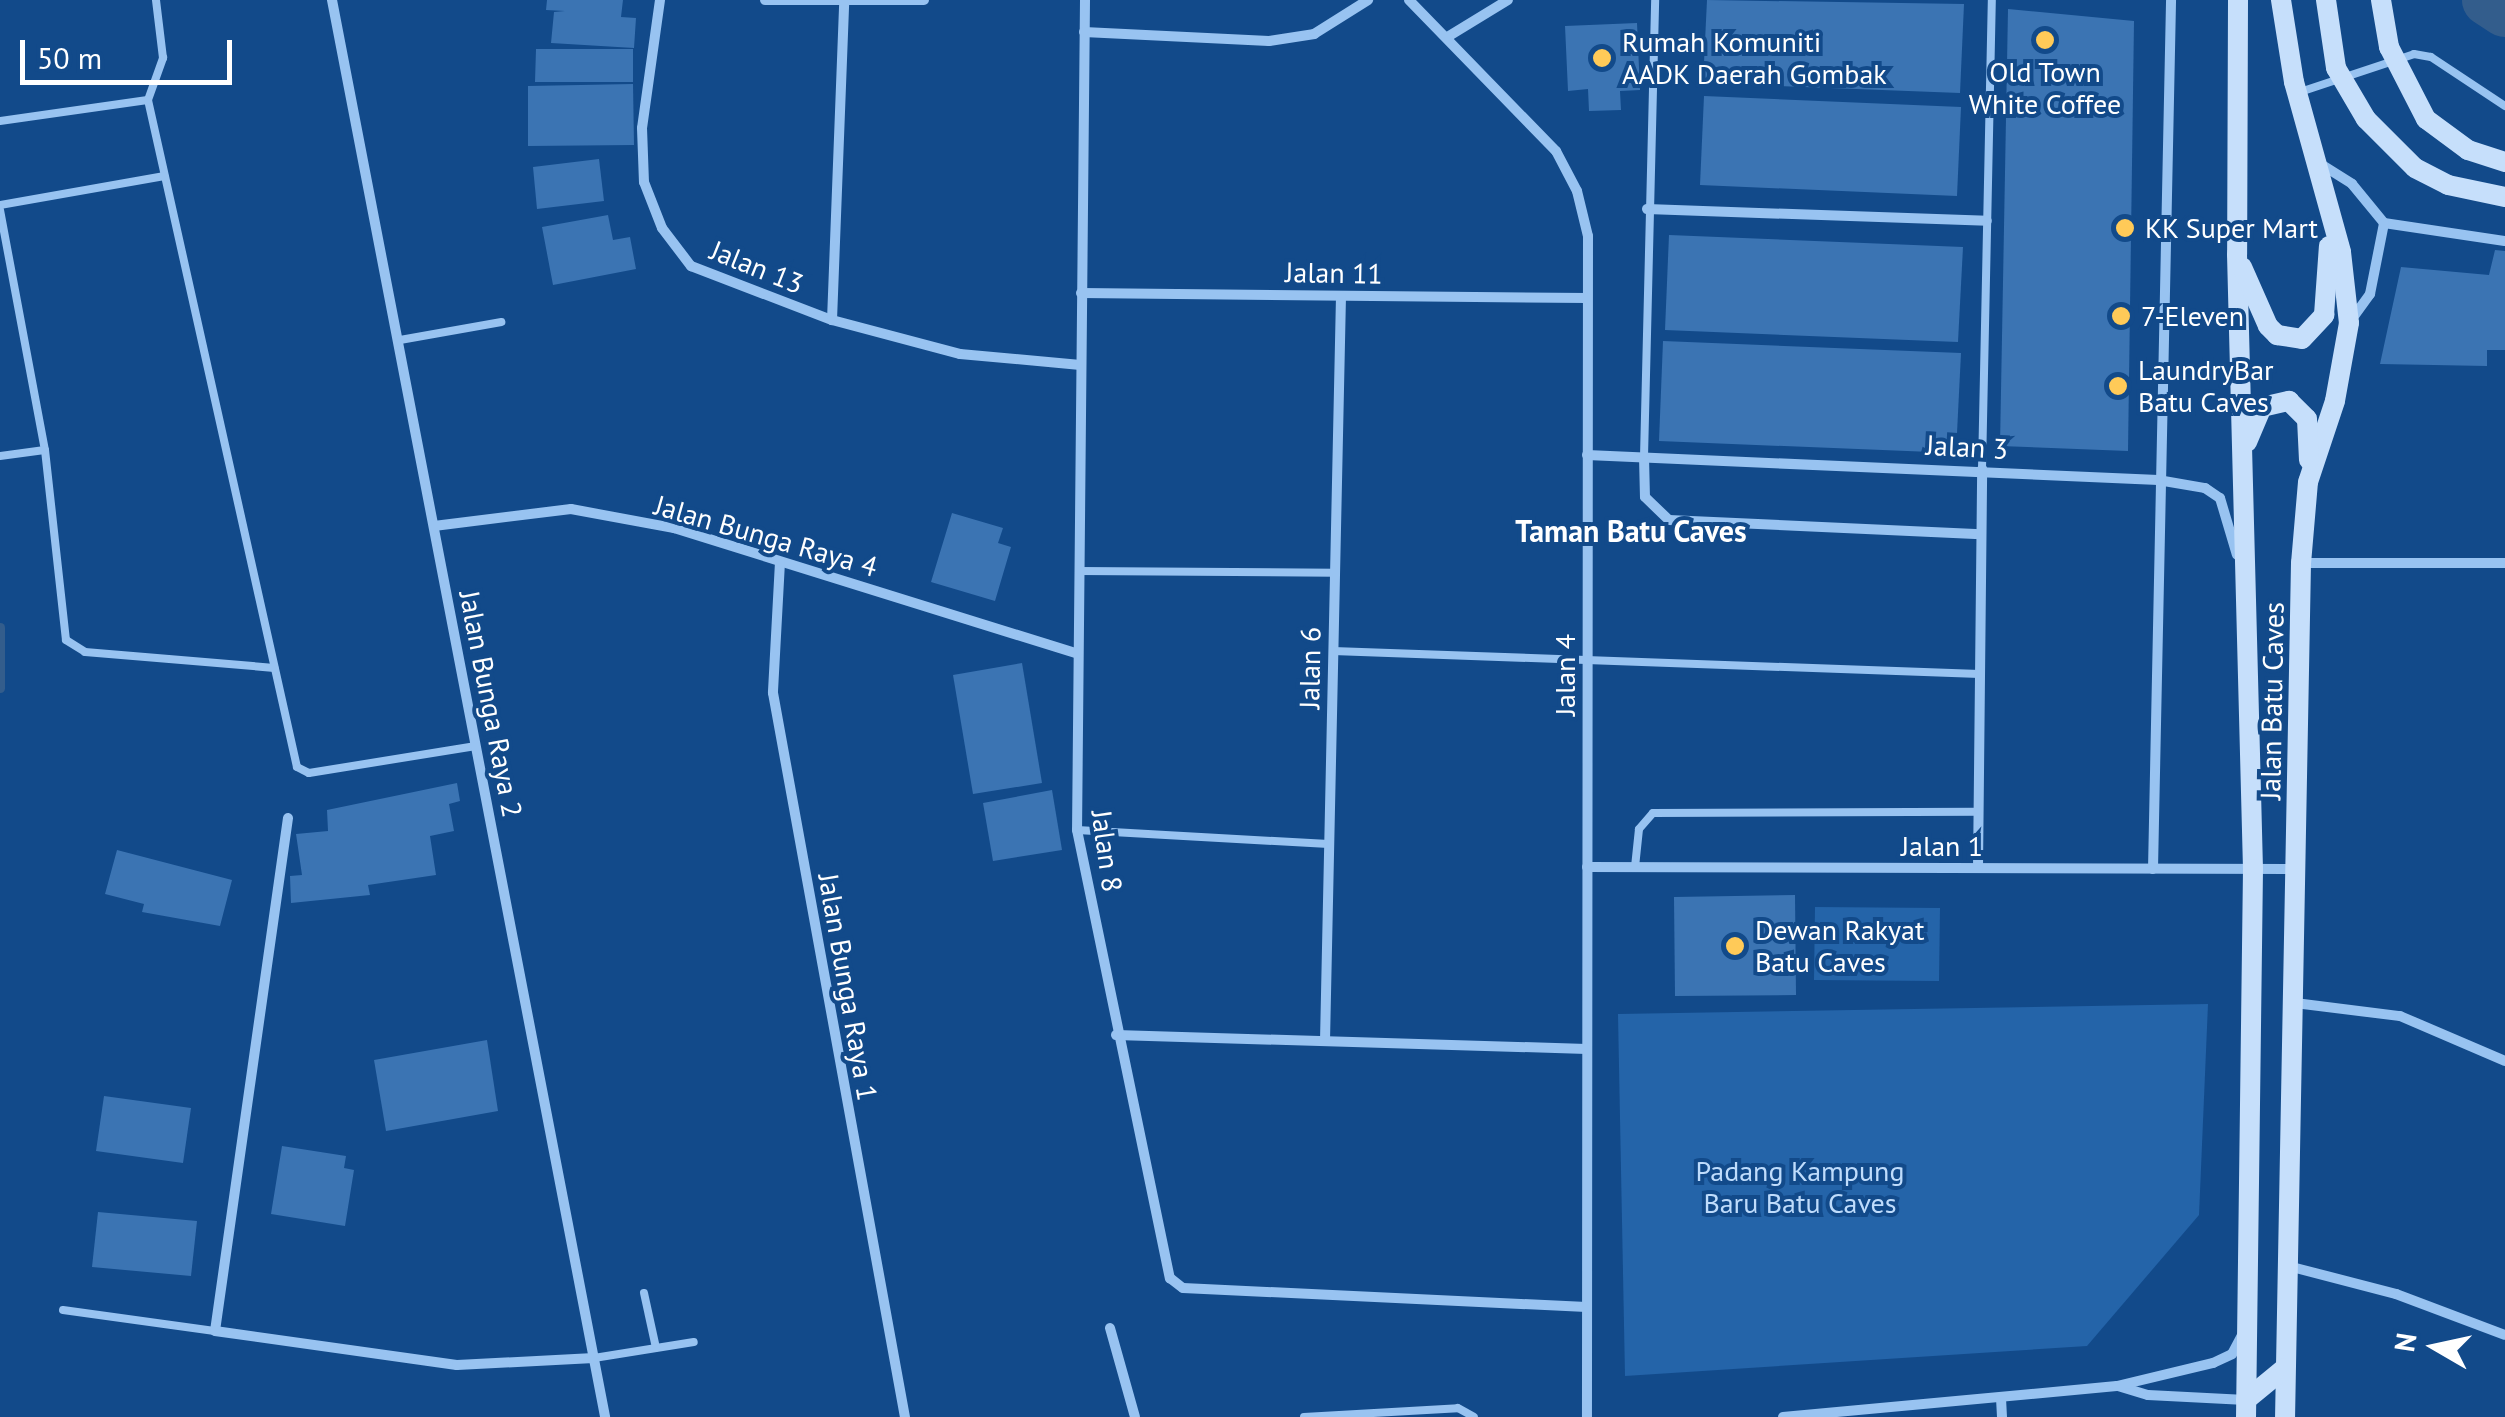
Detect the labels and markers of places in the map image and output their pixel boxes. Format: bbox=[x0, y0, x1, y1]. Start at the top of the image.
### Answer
place label: Rumah Komuniti AADK Daerah Gombak bbox=[1622, 25, 1888, 91]
marker: Old Town White Coffee bbox=[2034, 29, 2056, 51]
marker: Rumah Komuniti AADK Daerah Gombak bbox=[1591, 47, 1613, 69]
place label: Old Town White Coffee bbox=[1969, 55, 2121, 121]
place label: KK Super Mart bbox=[2145, 211, 2319, 245]
marker: KK Super Mart bbox=[2114, 217, 2136, 239]
place label: 7-Eleven bbox=[2141, 299, 2244, 333]
marker: 7-Eleven bbox=[2110, 305, 2132, 327]
place label: LaundryBar Batu Caves bbox=[2138, 353, 2274, 419]
marker: LaundryBar Batu Caves bbox=[2107, 375, 2129, 397]
place label: Dewan Rakyat Batu Caves bbox=[1755, 913, 1924, 979]
marker: Dewan Rakyat Batu Caves bbox=[1724, 935, 1746, 957]

